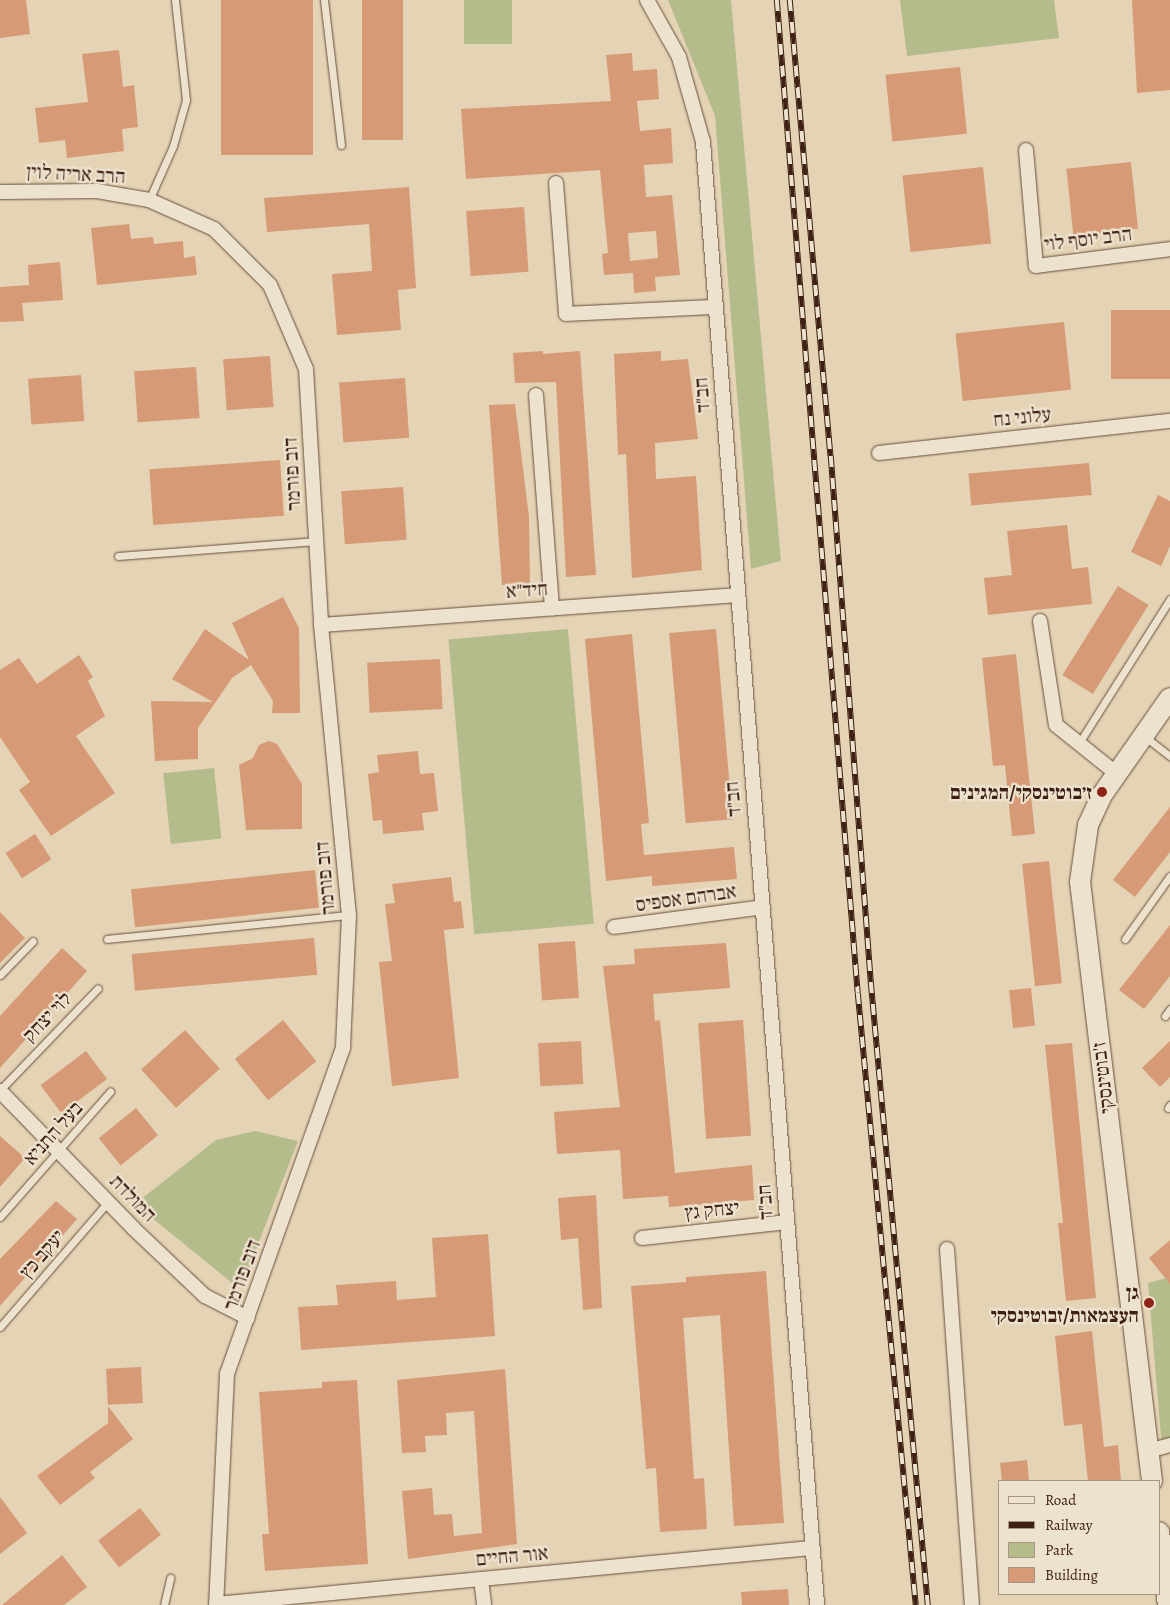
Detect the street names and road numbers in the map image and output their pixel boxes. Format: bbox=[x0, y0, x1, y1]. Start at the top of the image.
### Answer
street label: הרב אריה לוין bbox=[26, 159, 126, 189]
street label: הרב יוסף לוי bbox=[1043, 222, 1133, 256]
street label: חב"ד bbox=[689, 376, 715, 414]
street label: עלוני נח bbox=[992, 402, 1052, 432]
street label: דוב פורמר bbox=[278, 437, 306, 511]
street label: חיד"א bbox=[505, 577, 549, 603]
street label: חב"ד bbox=[719, 780, 747, 818]
street label: דוב פורמר bbox=[310, 840, 340, 916]
street label: אברהם אספיס bbox=[634, 879, 738, 917]
street label: לוי יצחק bbox=[17, 987, 77, 1047]
street label: ז'בוטינסקי bbox=[1087, 1041, 1119, 1115]
street label: בעל התניא bbox=[18, 1096, 88, 1170]
street label: המולדת bbox=[105, 1169, 161, 1227]
street label: חב"ד bbox=[752, 1183, 778, 1221]
street label: יצחק גץ bbox=[683, 1195, 741, 1225]
street label: יעקב כץ bbox=[14, 1225, 70, 1283]
street label: דוב פורמר bbox=[218, 1236, 266, 1314]
street label: אור החיים bbox=[475, 1541, 549, 1571]

